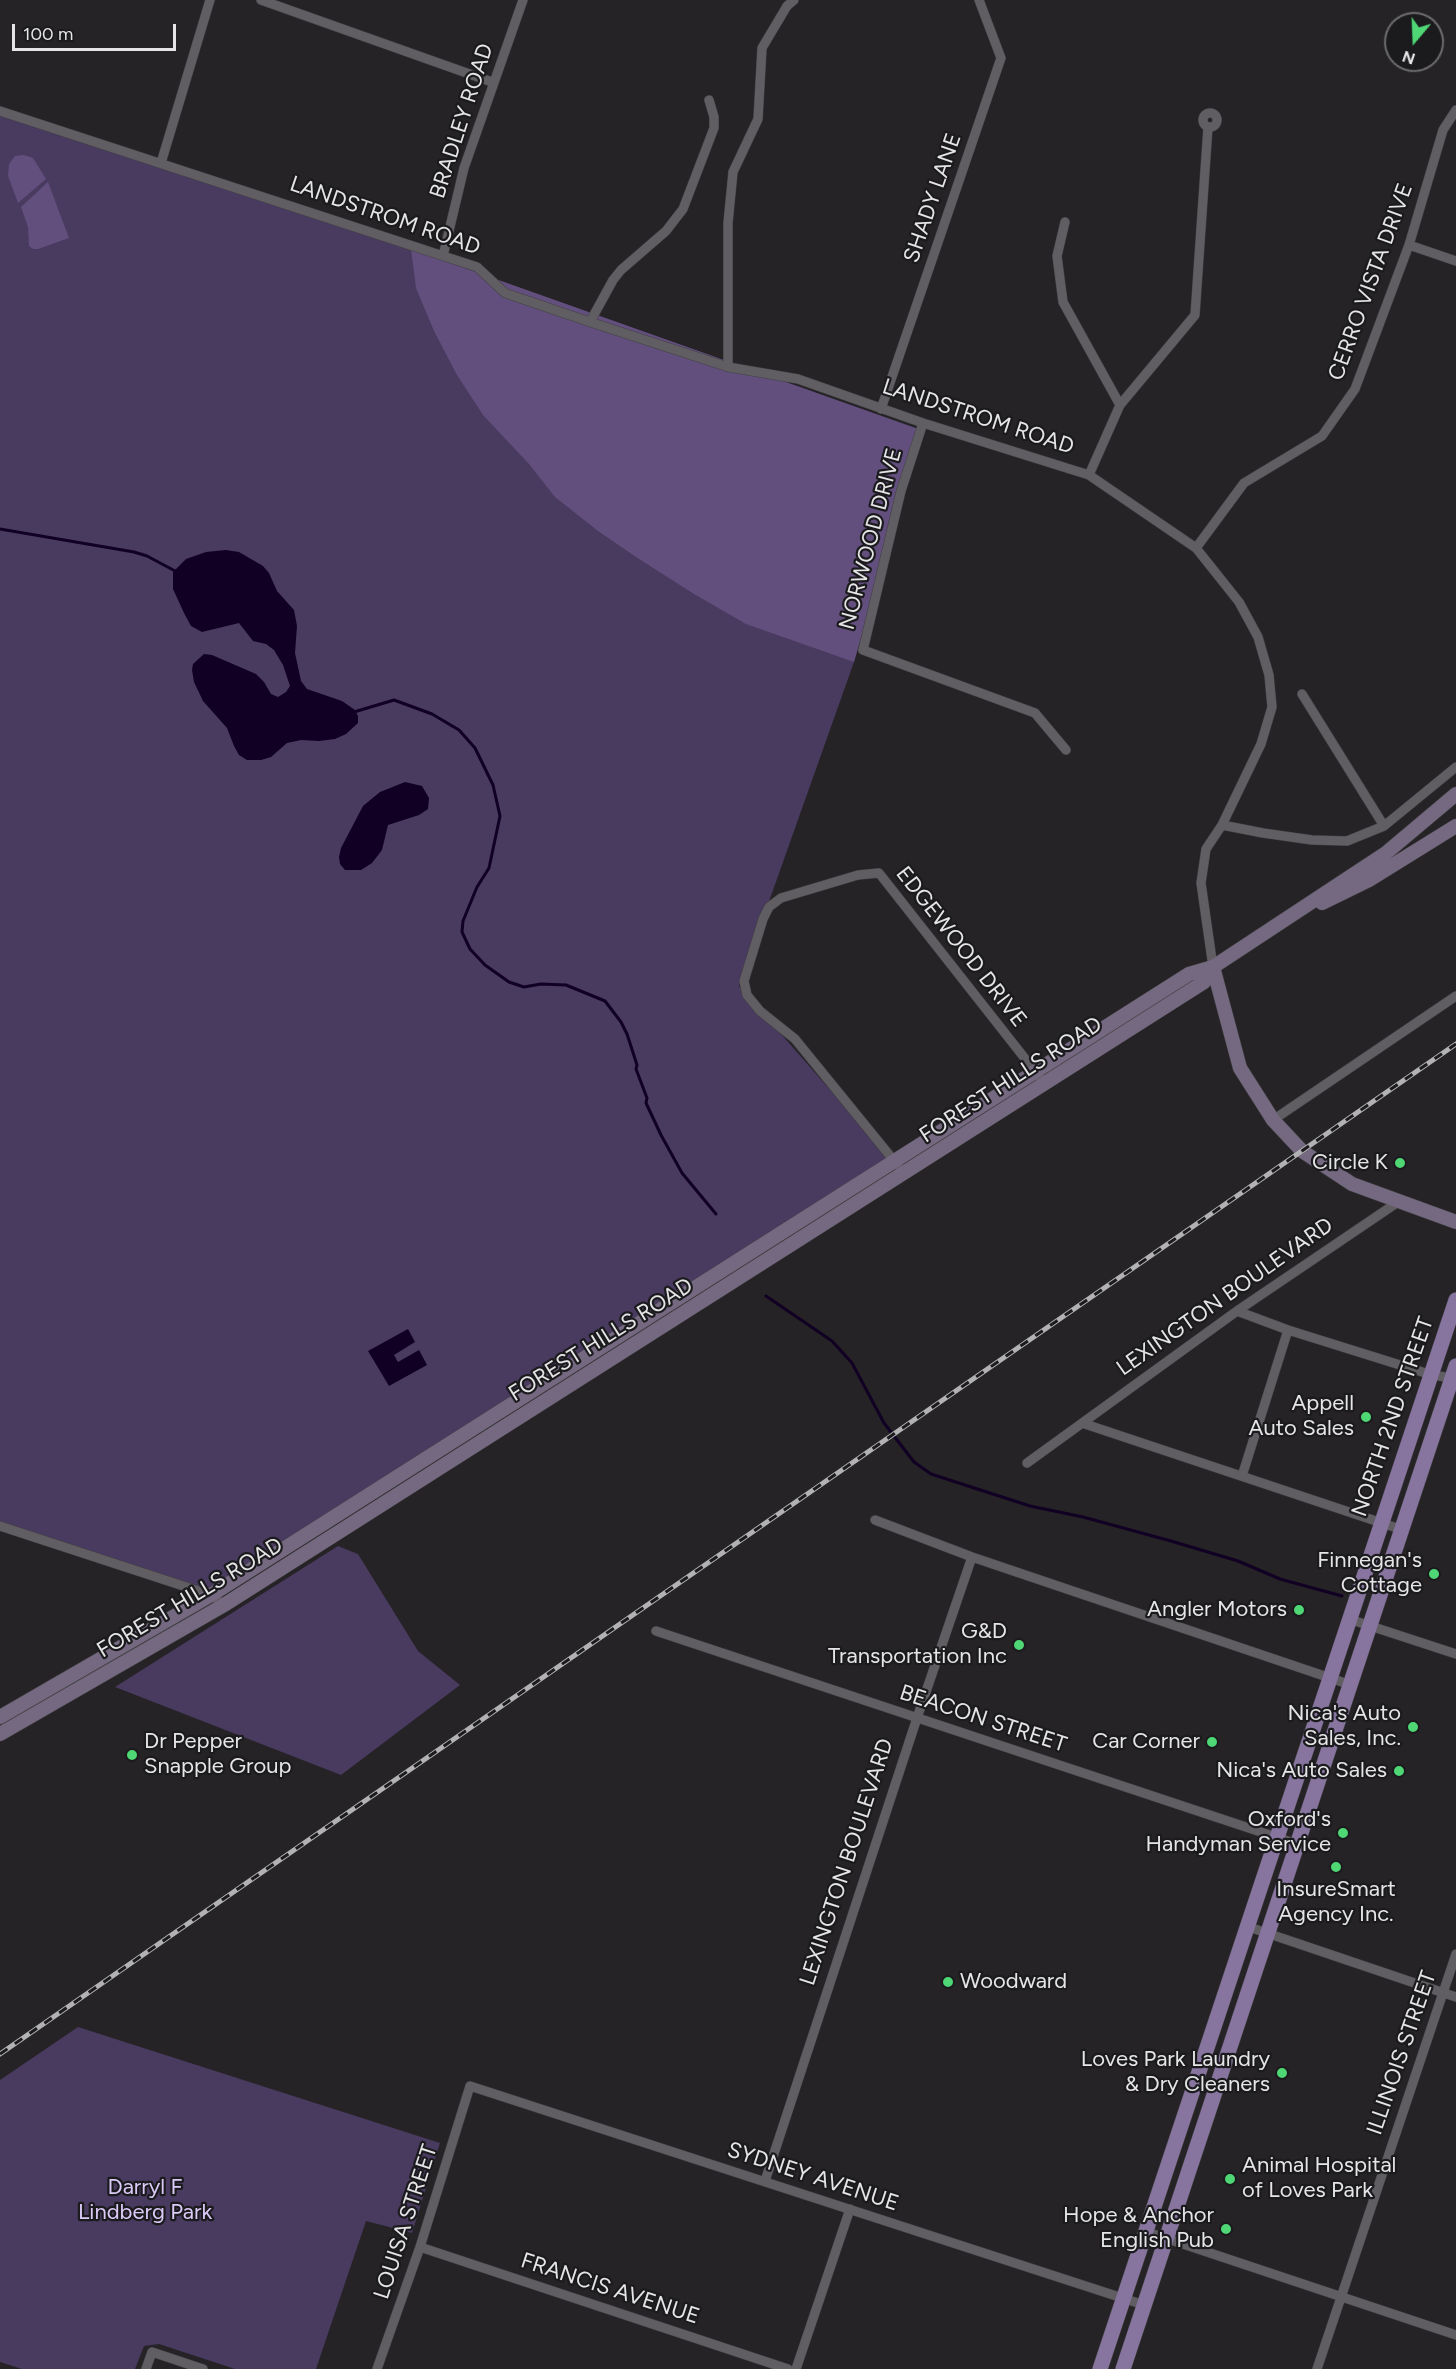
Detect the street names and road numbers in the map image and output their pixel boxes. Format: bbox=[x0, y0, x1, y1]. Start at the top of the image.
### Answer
street label: BRADLEY ROAD bbox=[425, 40, 499, 202]
street label: SHADY LANE bbox=[899, 130, 967, 266]
street label: LANDSTROM ROAD bbox=[286, 171, 484, 261]
street label: CERRO VISTA DRIVE bbox=[1323, 180, 1419, 384]
street label: LANDSTROM ROAD bbox=[879, 374, 1077, 460]
street label: NORWOOD DRIVE bbox=[834, 445, 908, 633]
street label: EDGEWOOD DRIVE bbox=[890, 861, 1032, 1033]
street label: FOREST HILLS ROAD bbox=[915, 1011, 1107, 1149]
street label: LEXINGTON BOULEVARD bbox=[1112, 1212, 1338, 1382]
street label: FOREST HILLS ROAD bbox=[504, 1273, 698, 1407]
street label: NORTH 2ND STREET bbox=[1346, 1314, 1440, 1520]
street label: FOREST HILLS ROAD bbox=[92, 1532, 288, 1664]
street label: BEACON STREET bbox=[896, 1680, 1070, 1758]
street label: LEXINGTON BOULEVARD bbox=[795, 1735, 899, 1989]
street label: ILLINOIS STREET bbox=[1362, 1968, 1442, 2138]
street label: SYDNEY AVENUE bbox=[724, 2137, 902, 2217]
street label: LOUISA STREET bbox=[369, 2141, 443, 2303]
street label: FRANCIS AVENUE bbox=[517, 2248, 703, 2330]

